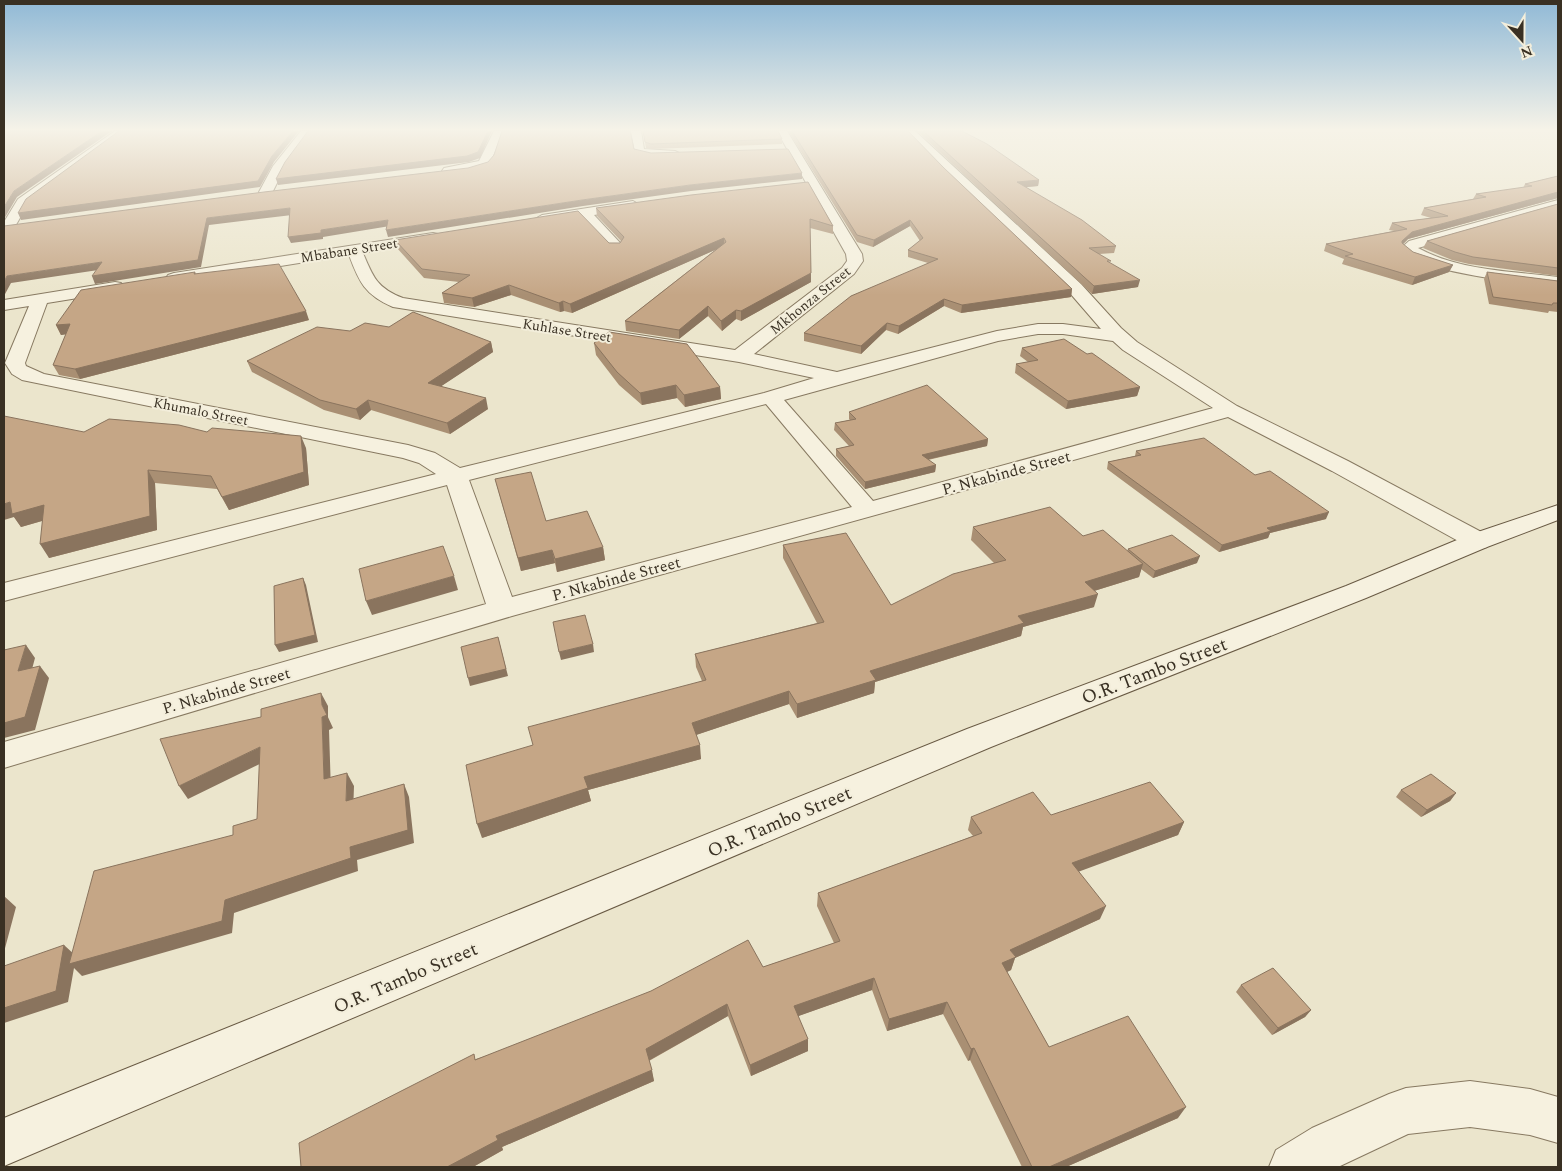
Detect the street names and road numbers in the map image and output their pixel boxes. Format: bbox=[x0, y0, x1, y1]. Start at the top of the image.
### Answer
street label: Mbabane Street bbox=[299, 232, 399, 269]
street label: Mkhonza Street bbox=[765, 261, 855, 340]
street label: Kuhlase Street bbox=[521, 313, 613, 348]
street label: Khumalo Street bbox=[152, 392, 250, 431]
street label: P. Nkabinde Street bbox=[939, 444, 1073, 502]
street label: P. Nkabinde Street bbox=[549, 550, 683, 608]
street label: O.R. Tambo Street bbox=[1077, 630, 1232, 713]
street label: P. Nkabinde Street bbox=[159, 661, 293, 721]
street label: O.R. Tambo Street bbox=[703, 779, 857, 866]
street label: O.R. Tambo Street bbox=[329, 935, 483, 1022]

